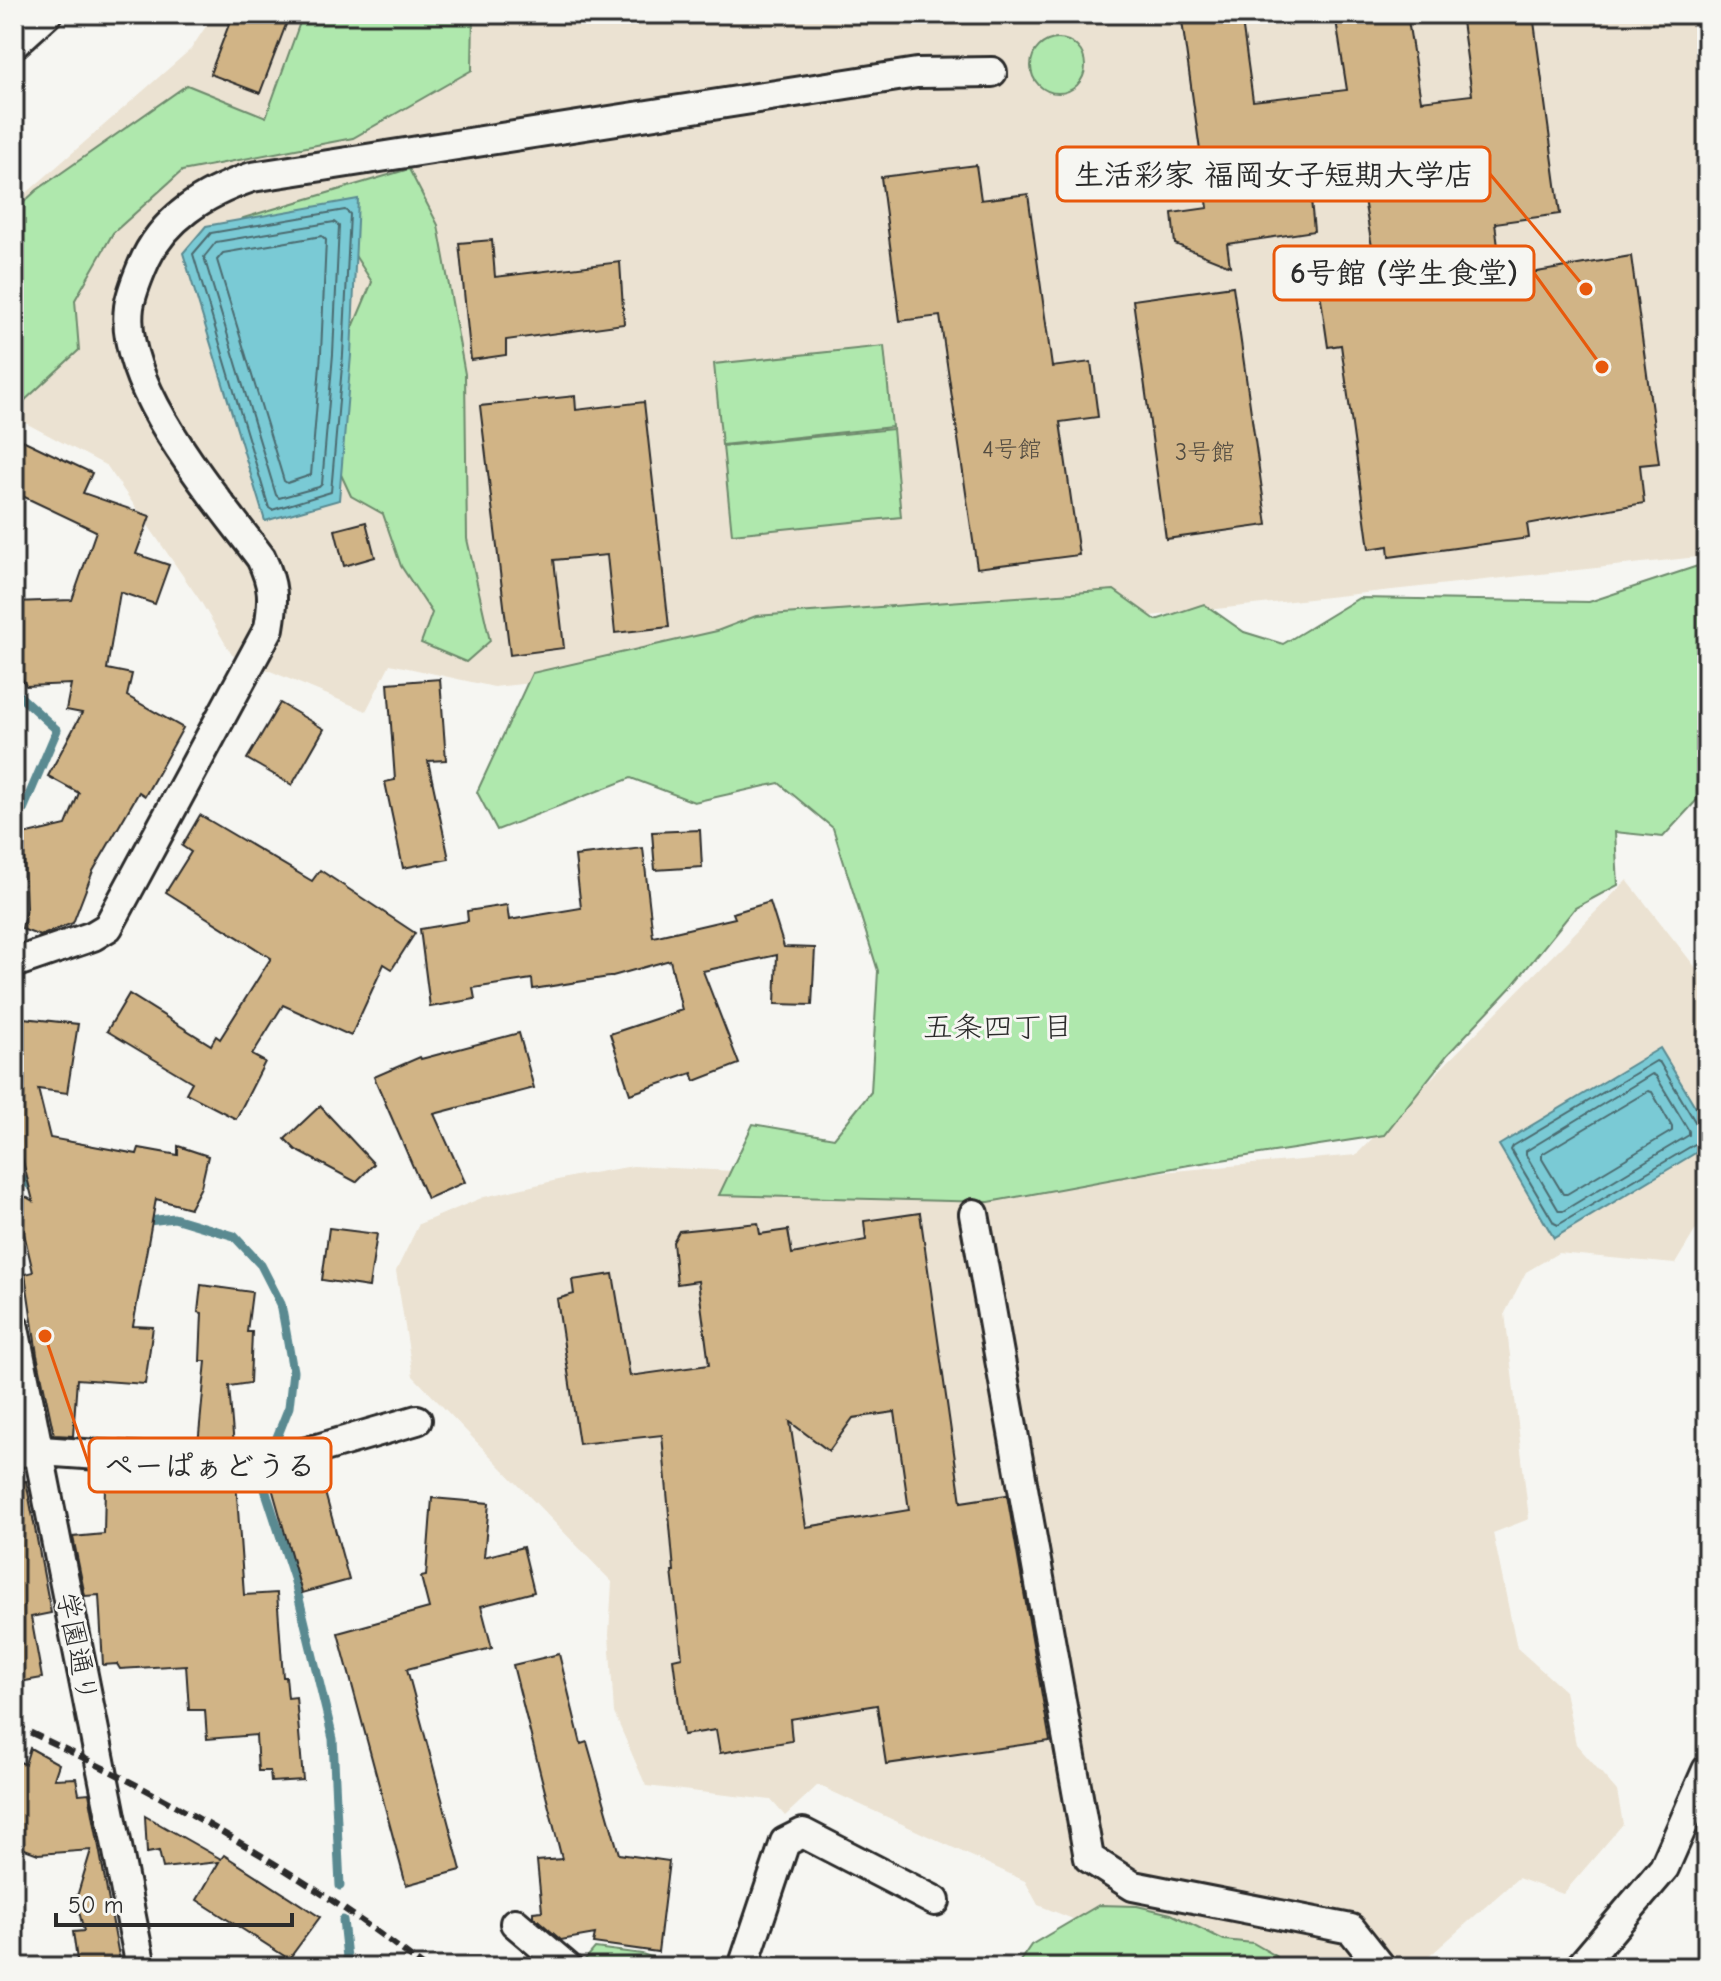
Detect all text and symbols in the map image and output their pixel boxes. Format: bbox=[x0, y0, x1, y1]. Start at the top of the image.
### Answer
callout: 生活彩家 福岡女子短期大学店 bbox=[1057, 147, 1490, 201]
text: 生活彩家 福岡女子短期大学店 bbox=[1074, 158, 1474, 193]
callout: 6号館 (学生食堂) bbox=[1274, 246, 1534, 300]
text: 6号館 (学生食堂) bbox=[1290, 256, 1518, 291]
house number: 4号館 bbox=[982, 435, 1042, 463]
house number: 3号館 bbox=[1175, 438, 1235, 466]
district label: 五条四丁目 bbox=[923, 1010, 1073, 1045]
callout: ぺーぱぁどうる bbox=[89, 1438, 331, 1492]
text: ぺーぱぁどうる bbox=[104, 1449, 316, 1484]
street label: 学園通り bbox=[51, 1589, 103, 1705]
scale bar bbox=[56, 1877, 292, 1927]
text: 50 m bbox=[68, 1891, 124, 1919]

